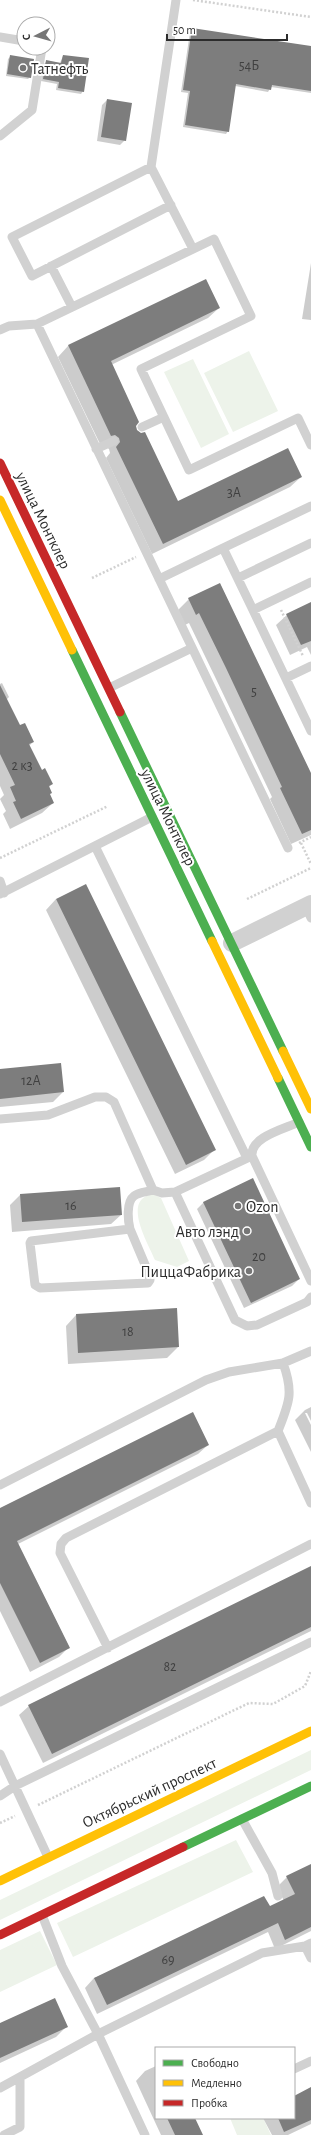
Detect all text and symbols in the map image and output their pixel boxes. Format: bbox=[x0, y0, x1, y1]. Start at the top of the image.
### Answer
north arrow bbox=[16, 16, 56, 56]
scale bar bbox=[167, 16, 287, 42]
text: 50 m bbox=[173, 24, 196, 36]
text: С bbox=[21, 33, 32, 41]
house number: 54Б bbox=[239, 59, 259, 73]
place label: Татнефть bbox=[31, 61, 89, 77]
marker: Татнефть bbox=[18, 63, 28, 73]
street label: улица Монтклер bbox=[11, 469, 73, 572]
house number: 3А bbox=[227, 486, 241, 500]
house number: 5 bbox=[251, 685, 257, 699]
house number: 2 к3 bbox=[12, 759, 33, 773]
street label: улица Монтклер bbox=[136, 766, 198, 869]
house number: 12А bbox=[21, 1074, 41, 1088]
house number: 16 bbox=[65, 1199, 77, 1213]
place label: Ozon bbox=[246, 1199, 278, 1215]
marker: Ozon bbox=[233, 1201, 243, 1211]
place label: Авто лэнд bbox=[176, 1224, 239, 1240]
marker: Авто лэнд bbox=[242, 1226, 252, 1236]
house number: 20 bbox=[252, 1250, 266, 1264]
place label: ПиццаФабрика bbox=[140, 1264, 241, 1280]
marker: ПиццаФабрика bbox=[244, 1266, 254, 1276]
house number: 18 bbox=[122, 1325, 134, 1339]
house number: 82 bbox=[163, 1660, 177, 1674]
street label: Октябрьский проспект bbox=[80, 1755, 219, 1831]
house number: 69 bbox=[161, 1953, 175, 1967]
legend bbox=[155, 2047, 295, 2119]
text: Свободно bbox=[191, 2057, 239, 2069]
text: Медленно bbox=[191, 2077, 242, 2089]
text: Пробка bbox=[191, 2097, 228, 2109]

